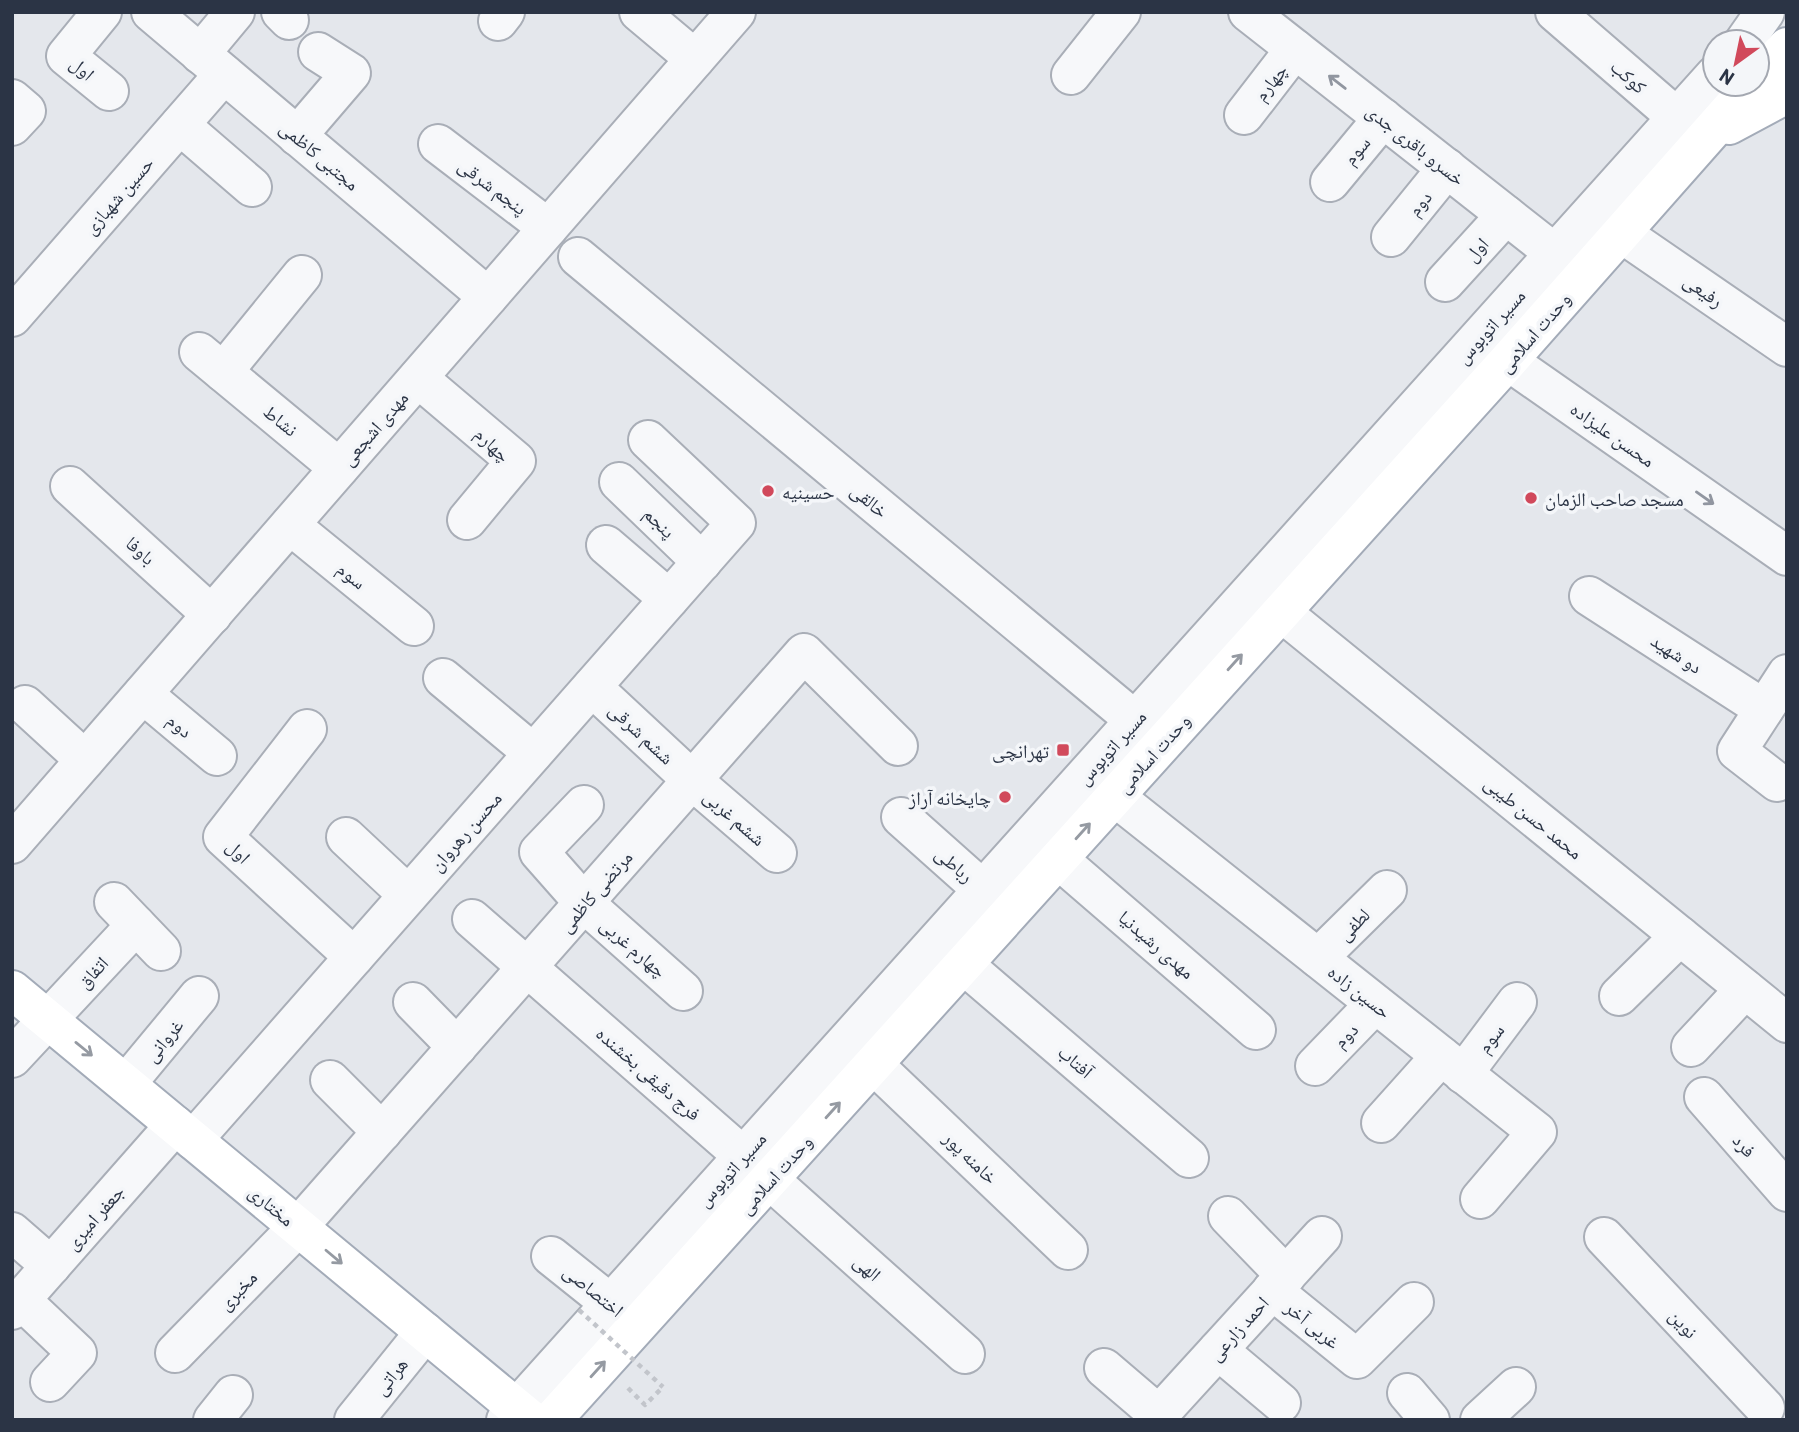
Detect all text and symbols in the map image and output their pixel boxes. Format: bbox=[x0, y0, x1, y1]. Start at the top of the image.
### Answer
north arrow bbox=[1701, 28, 1771, 98]
street label: اول bbox=[65, 51, 100, 86]
street label: کوکب bbox=[1606, 54, 1652, 99]
street label: چهارم bbox=[1248, 59, 1294, 107]
text: N bbox=[1715, 65, 1738, 91]
one-way arrow bbox=[1328, 74, 1346, 90]
street label: خسرو باقری جدی bbox=[1361, 98, 1470, 191]
street label: مجتبی کاظمی bbox=[275, 115, 364, 196]
street label: سوم bbox=[1337, 131, 1377, 171]
street label: حسین شهبازی bbox=[78, 151, 159, 239]
street label: پنجم شرقی bbox=[453, 153, 532, 221]
street label: دوم bbox=[1402, 186, 1439, 222]
street label: اول bbox=[1459, 232, 1494, 267]
street label: رفیعی bbox=[1679, 268, 1728, 313]
street label: مسیر اتوبوس bbox=[1450, 284, 1530, 369]
street label: وحدت اسلامی bbox=[1493, 287, 1576, 377]
street label: مهدی اشجعی bbox=[335, 386, 413, 471]
street label: محسن علیزاده bbox=[1566, 397, 1660, 472]
street label: نشاط bbox=[259, 399, 303, 441]
street label: چهارم bbox=[468, 422, 516, 469]
street label: خالقی bbox=[846, 478, 893, 523]
place label: حسینیه bbox=[782, 480, 835, 503]
marker: حسینیه bbox=[760, 483, 776, 499]
place label: مسجد صاحب الزمان bbox=[1545, 487, 1684, 511]
marker: مسجد صاحب الزمان bbox=[1523, 490, 1539, 506]
one-way arrow bbox=[1695, 491, 1714, 506]
street label: پنجم bbox=[638, 502, 680, 544]
street label: باوفا bbox=[121, 531, 160, 570]
street label: سوم bbox=[331, 556, 371, 596]
street label: دو شهید bbox=[1647, 628, 1707, 679]
one-way arrow bbox=[1227, 654, 1244, 671]
street label: ششم شرقی bbox=[603, 697, 679, 770]
street label: مسیر اتوبوس bbox=[1071, 705, 1151, 790]
street label: دوم bbox=[161, 708, 197, 745]
street label: وحدت اسلامی bbox=[1111, 709, 1195, 798]
place label: تهرانچی bbox=[992, 739, 1049, 763]
marker: تهرانچی bbox=[1055, 742, 1071, 758]
street label: محمد حسن طیبی bbox=[1480, 770, 1588, 864]
street label: ششم غربی bbox=[698, 784, 771, 852]
street label: محسن رهروان bbox=[424, 786, 507, 876]
place label: چایخانه آراز bbox=[908, 786, 991, 810]
marker: چایخانه آراز bbox=[997, 789, 1013, 805]
one-way arrow bbox=[1075, 822, 1091, 840]
street label: اول bbox=[221, 834, 256, 869]
street label: رباطی bbox=[931, 841, 979, 888]
street label: مرتضی کاظمی bbox=[553, 845, 637, 937]
street label: لطفی bbox=[1332, 903, 1375, 946]
street label: مهدی رشیدنیا bbox=[1114, 905, 1200, 984]
street label: چهارم غربی bbox=[594, 912, 672, 984]
street label: اتفاق bbox=[71, 951, 113, 994]
street label: حسین زاده bbox=[1323, 959, 1396, 1024]
street label: غروانی bbox=[139, 1013, 188, 1067]
street label: دوم bbox=[1328, 1018, 1365, 1054]
street label: سوم bbox=[1472, 1019, 1511, 1059]
street label: فرج دقیقی بخشنده bbox=[591, 1021, 706, 1125]
street label: آفتاب bbox=[1053, 1040, 1099, 1084]
one-way arrow bbox=[74, 1042, 92, 1057]
one-way arrow bbox=[825, 1101, 841, 1119]
street label: خامنه پور bbox=[938, 1125, 1003, 1189]
street label: مسیر اتوبوس bbox=[691, 1127, 771, 1212]
street label: فرد bbox=[1728, 1129, 1761, 1162]
street label: وحدت اسلامی bbox=[733, 1130, 817, 1219]
street label: مختاری bbox=[244, 1179, 299, 1231]
street label: جعفر امیری bbox=[60, 1180, 129, 1255]
one-way arrow bbox=[325, 1249, 343, 1265]
street label: الهی bbox=[849, 1249, 886, 1286]
street label: اختصاصی bbox=[559, 1259, 629, 1322]
street label: مخبری bbox=[213, 1265, 262, 1315]
street label: احمد زارعی bbox=[1203, 1291, 1274, 1366]
street label: غربی آخر bbox=[1280, 1294, 1345, 1354]
street label: نوین bbox=[1664, 1304, 1703, 1343]
street label: هراتی bbox=[368, 1353, 413, 1400]
one-way arrow bbox=[590, 1360, 606, 1378]

